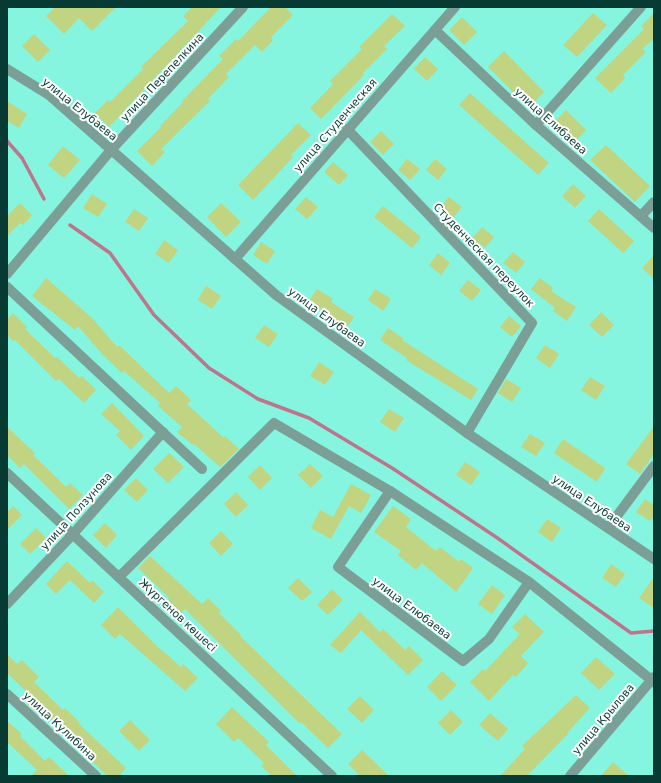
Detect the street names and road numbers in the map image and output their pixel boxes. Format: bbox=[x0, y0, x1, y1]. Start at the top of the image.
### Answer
street label: улица Перепелкина bbox=[118, 31, 207, 124]
street label: улица Елубаева bbox=[40, 75, 120, 144]
street label: улица Студенческая bbox=[291, 76, 380, 175]
street label: улица Елибаева bbox=[512, 85, 590, 157]
street label: Студенческая переулок bbox=[430, 201, 537, 310]
street label: улица Елубаева bbox=[286, 285, 368, 350]
street label: улица Ползунова bbox=[38, 470, 115, 553]
street label: улица Елубаева bbox=[550, 472, 634, 535]
street label: улица Елюбаева bbox=[370, 575, 454, 642]
street label: Жүргенов көшесі bbox=[136, 576, 219, 655]
street label: улица Крылова bbox=[570, 681, 637, 758]
street label: улица Кулибина bbox=[21, 689, 99, 763]

